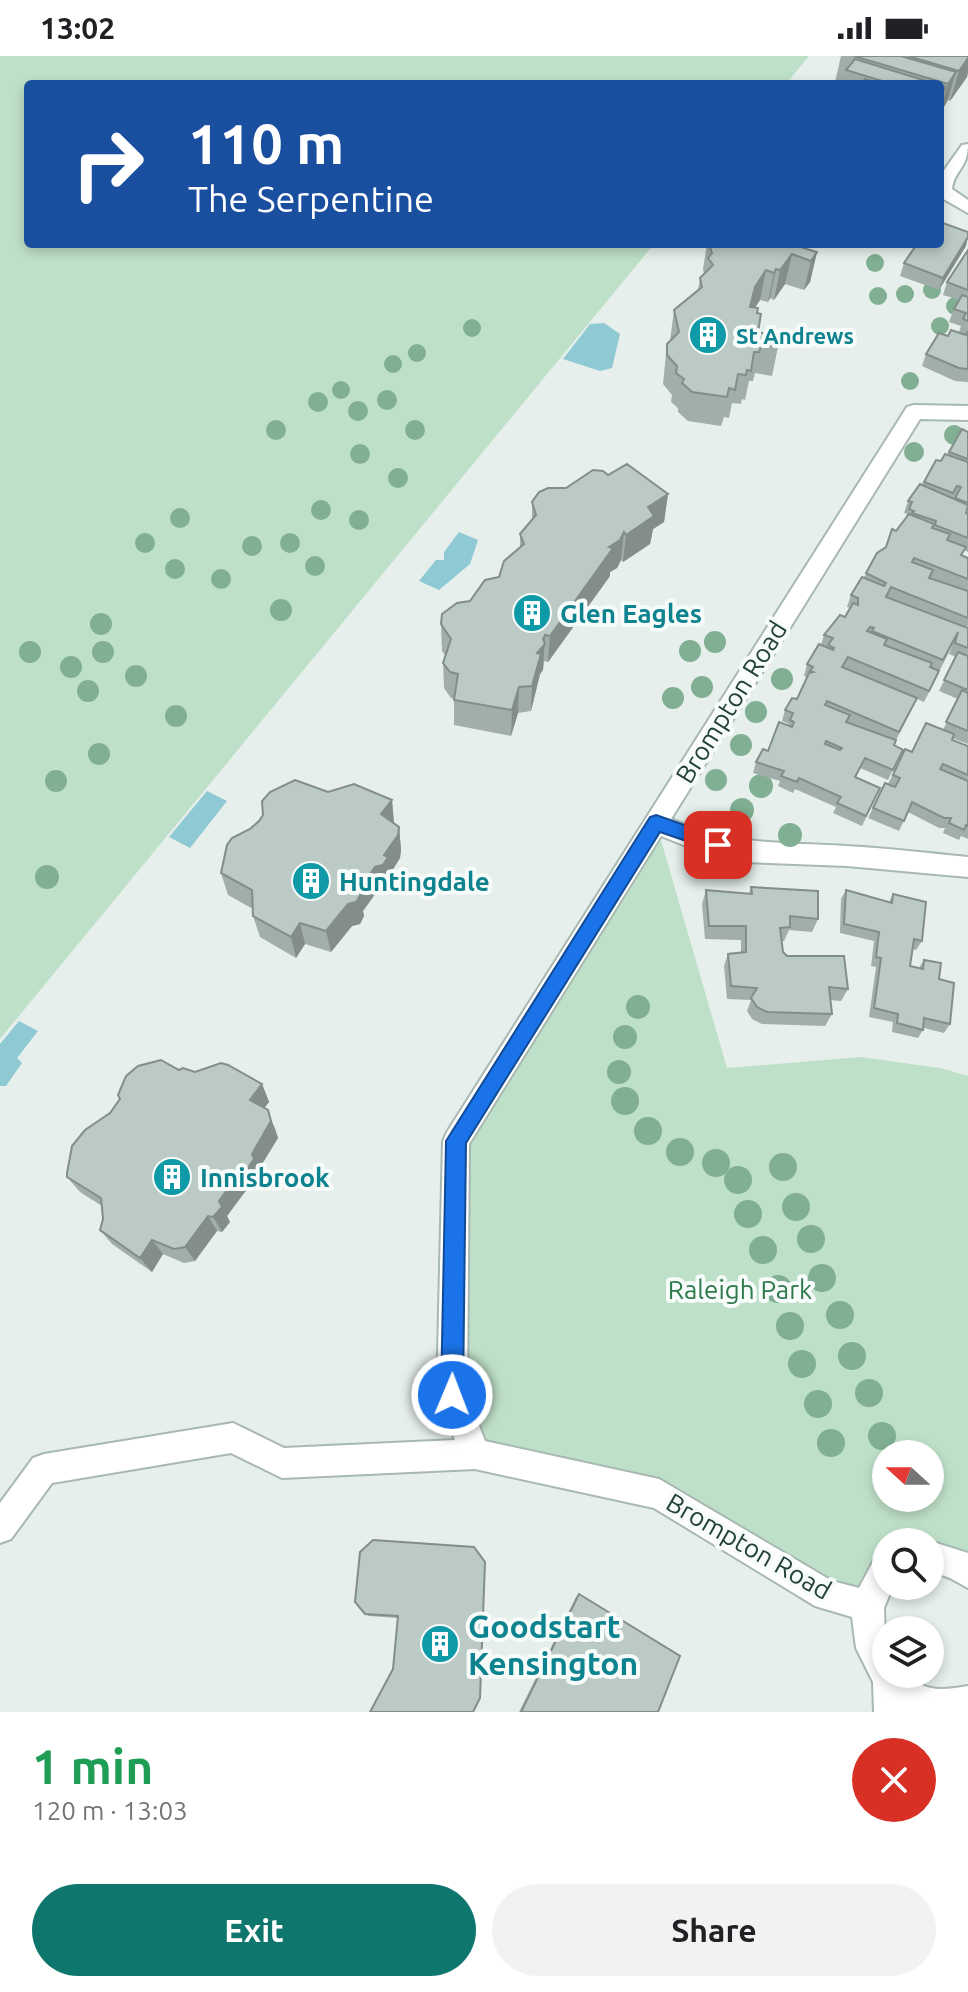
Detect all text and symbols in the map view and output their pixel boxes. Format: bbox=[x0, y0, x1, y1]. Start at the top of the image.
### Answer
text: 13:02 bbox=[40, 11, 115, 45]
icon: right bbox=[56, 112, 160, 216]
text: 110 m bbox=[188, 112, 344, 175]
text: The Serpentine bbox=[188, 178, 434, 219]
building icon: St Andrews bbox=[687, 314, 729, 356]
place label: St Andrews bbox=[736, 323, 854, 348]
building icon: Glen Eagles bbox=[511, 592, 553, 634]
place label: Glen Eagles bbox=[560, 599, 702, 628]
street label: Brompton Road bbox=[670, 616, 792, 788]
pin bbox=[684, 811, 752, 879]
icon: arrive bbox=[696, 823, 740, 867]
building icon: Huntingdale bbox=[290, 860, 332, 902]
place label: Huntingdale bbox=[339, 867, 490, 896]
building icon: Innisbrook bbox=[151, 1156, 193, 1198]
place label: Innisbrook bbox=[200, 1163, 330, 1192]
park label: Raleigh Park bbox=[668, 1275, 812, 1304]
position arrow bbox=[410, 1353, 494, 1437]
north arrow bbox=[872, 1440, 944, 1512]
map controls bbox=[872, 1440, 944, 1688]
street label: Brompton Road bbox=[662, 1487, 836, 1605]
button: search bbox=[872, 1528, 944, 1600]
place label: Goodstart Kensington bbox=[468, 1608, 638, 1681]
button: layers bbox=[872, 1616, 944, 1688]
building icon: Goodstart Kensington bbox=[419, 1623, 461, 1665]
button: close bbox=[852, 1738, 936, 1822]
text: 1 min bbox=[32, 1739, 153, 1793]
text: 120 m · 13:03 bbox=[32, 1796, 188, 1825]
button: Exit bbox=[32, 1884, 476, 1976]
button: Share bbox=[492, 1884, 936, 1976]

